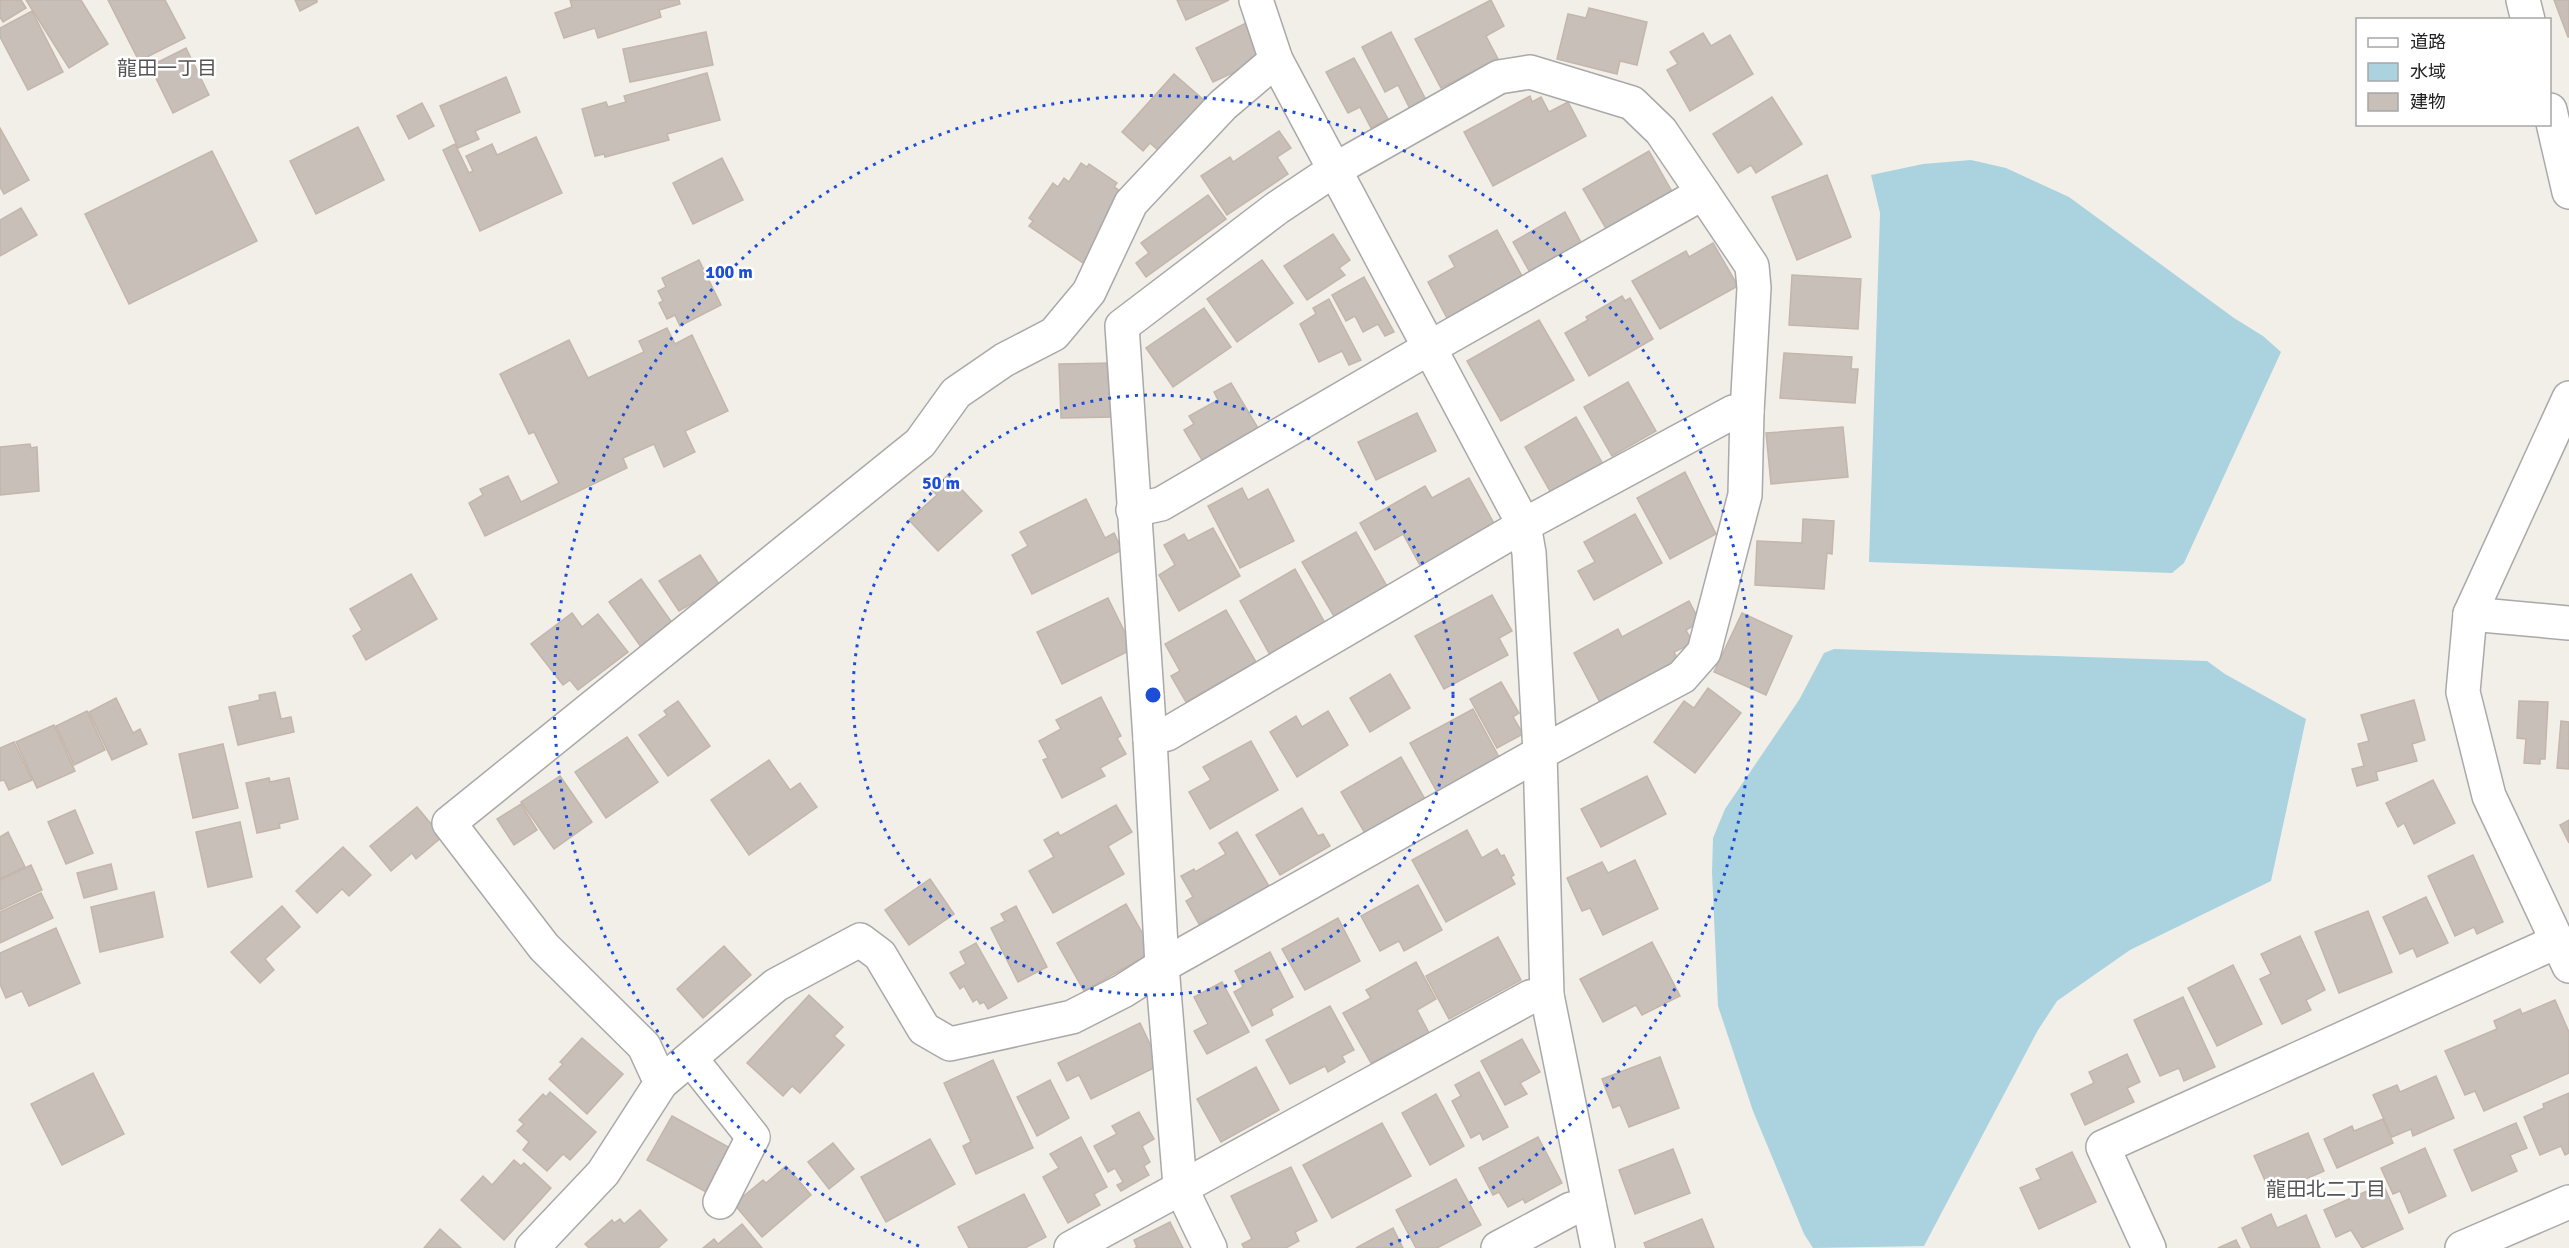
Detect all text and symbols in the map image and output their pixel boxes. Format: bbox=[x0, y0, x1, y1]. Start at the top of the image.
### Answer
legend bbox=[2356, 18, 2551, 126]
text: 道路 bbox=[2410, 31, 2446, 53]
district label: 龍田一丁目 bbox=[117, 56, 217, 81]
text: 水域 bbox=[2410, 61, 2446, 83]
text: 建物 bbox=[2410, 91, 2446, 113]
text: 100 m bbox=[705, 261, 753, 283]
text: 50 m bbox=[922, 472, 960, 494]
centre of rings bbox=[1143, 685, 1163, 705]
district label: 龍田北二丁目 bbox=[2266, 1177, 2386, 1202]

